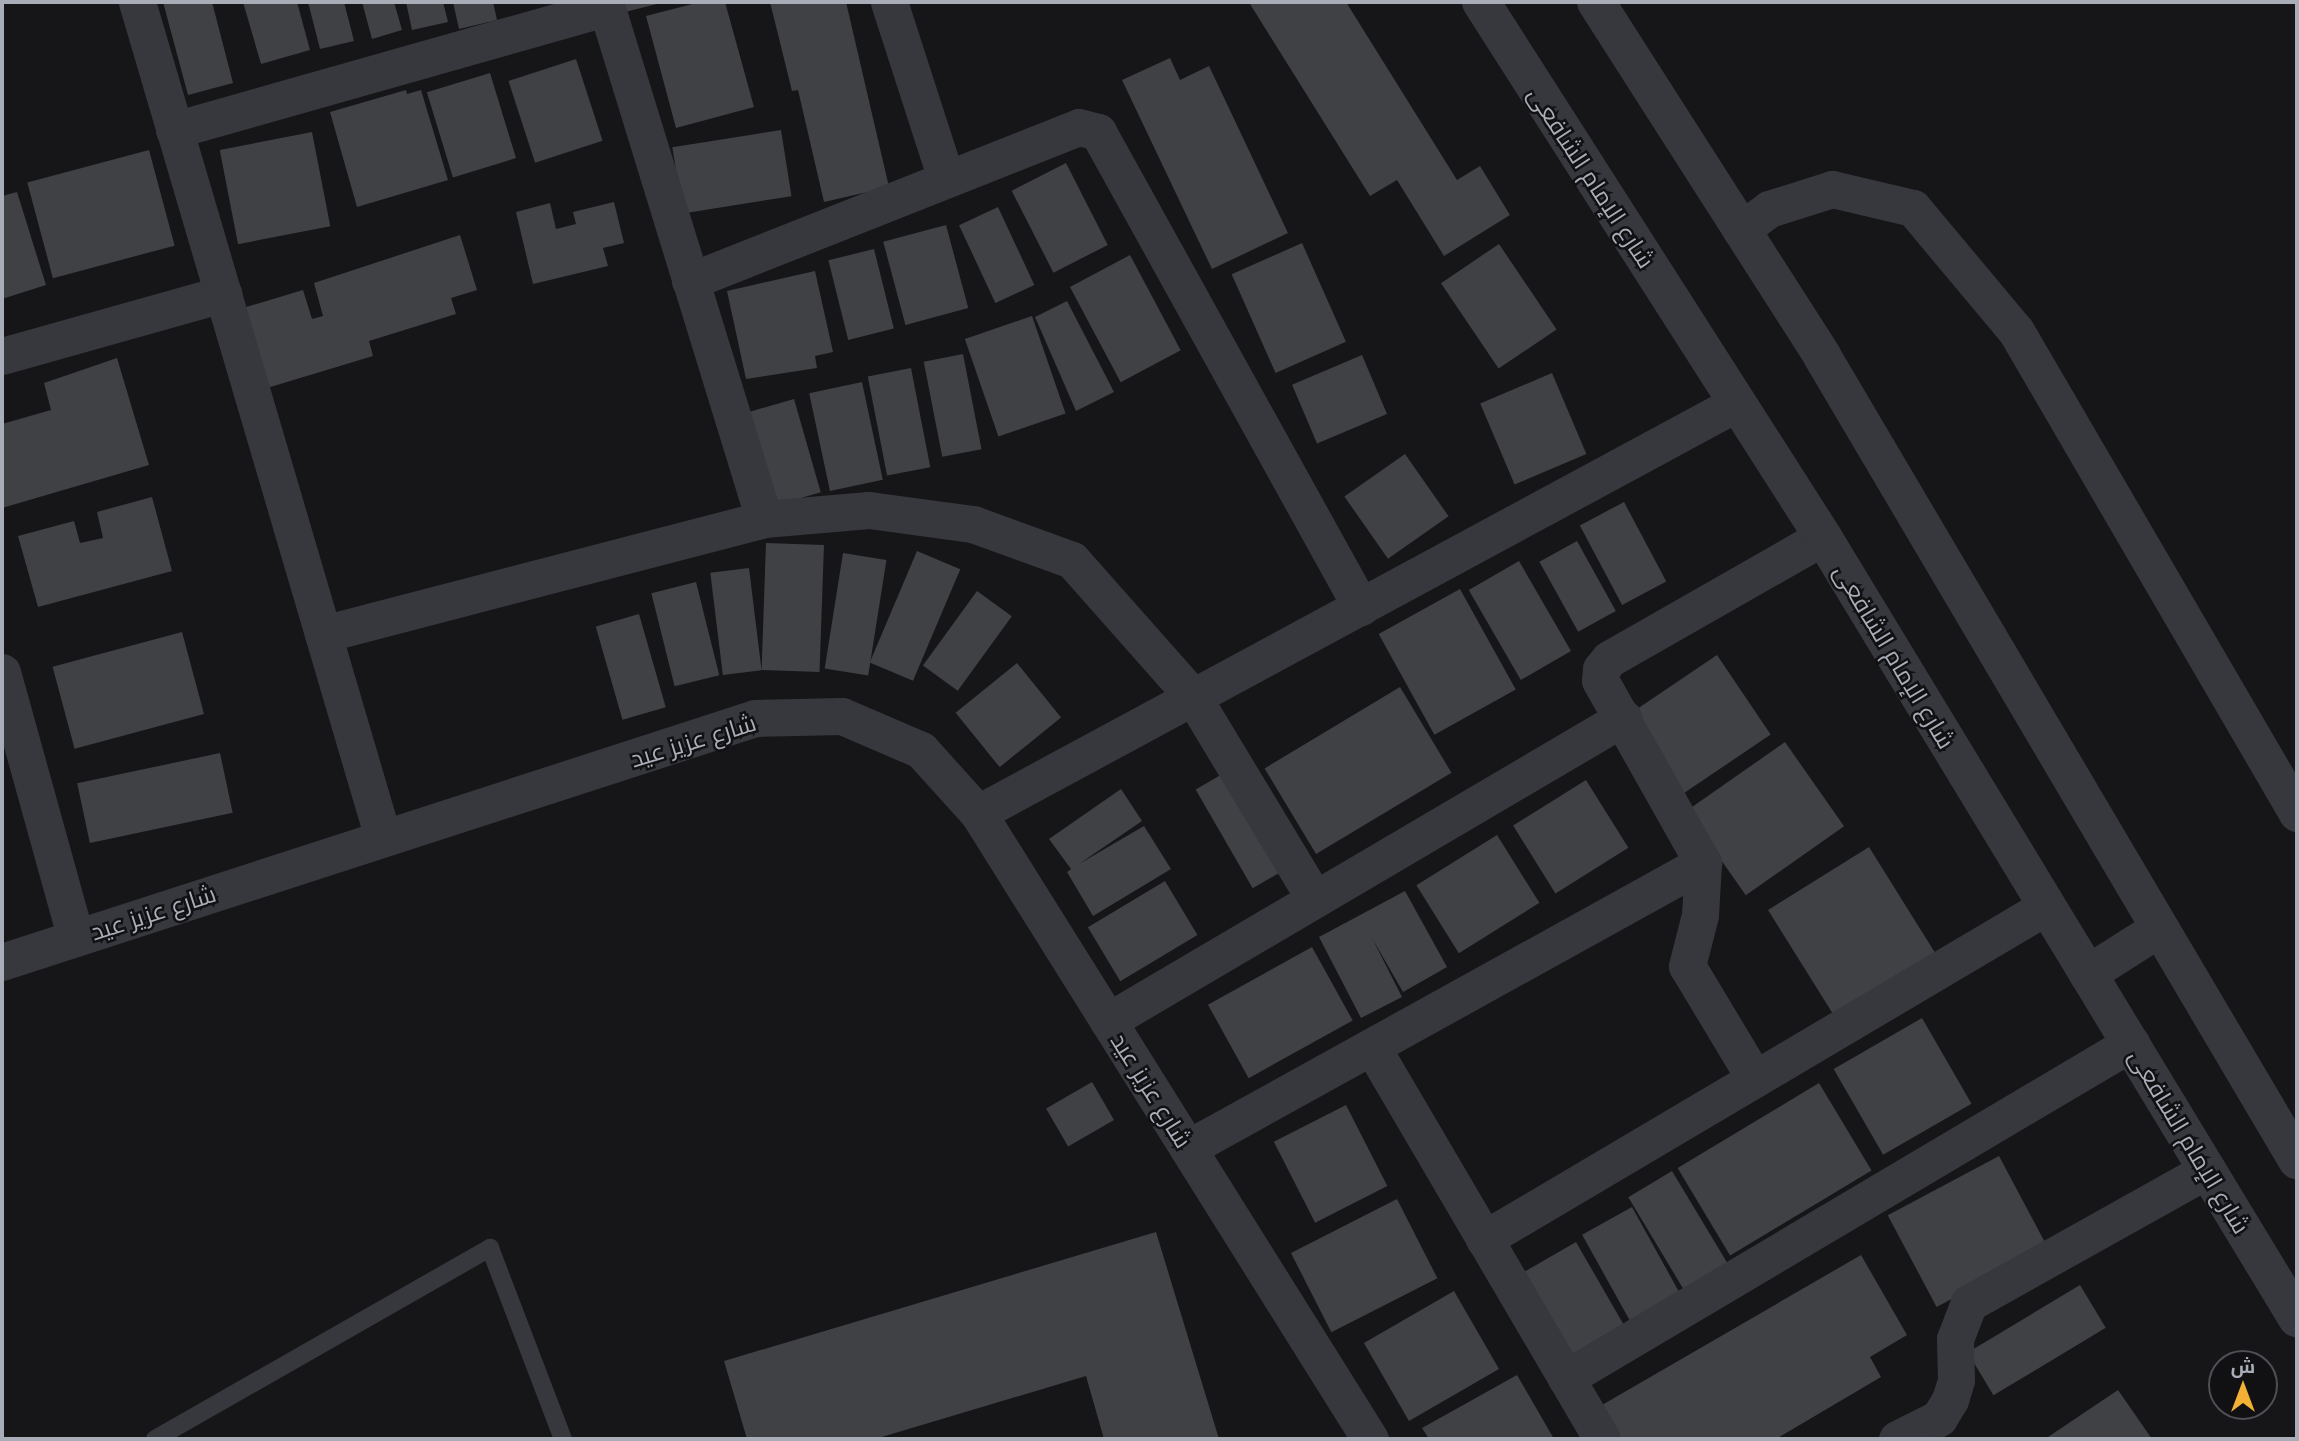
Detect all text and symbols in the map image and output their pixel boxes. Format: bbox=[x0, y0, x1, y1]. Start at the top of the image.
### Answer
street label: شارع الإمام الشافعى bbox=[1523, 81, 1661, 273]
street label: شارع الإمام الشافعى bbox=[1829, 558, 1961, 754]
street label: شارع عزيز عيد bbox=[627, 707, 759, 773]
street label: شارع عزيز عيد bbox=[87, 878, 219, 946]
street label: شارع عزيز عيد bbox=[1105, 1027, 1199, 1153]
street label: شارع الإمام الشافعى bbox=[2124, 1043, 2256, 1239]
north arrow bbox=[2208, 1350, 2278, 1420]
text: ش bbox=[2231, 1353, 2255, 1379]

